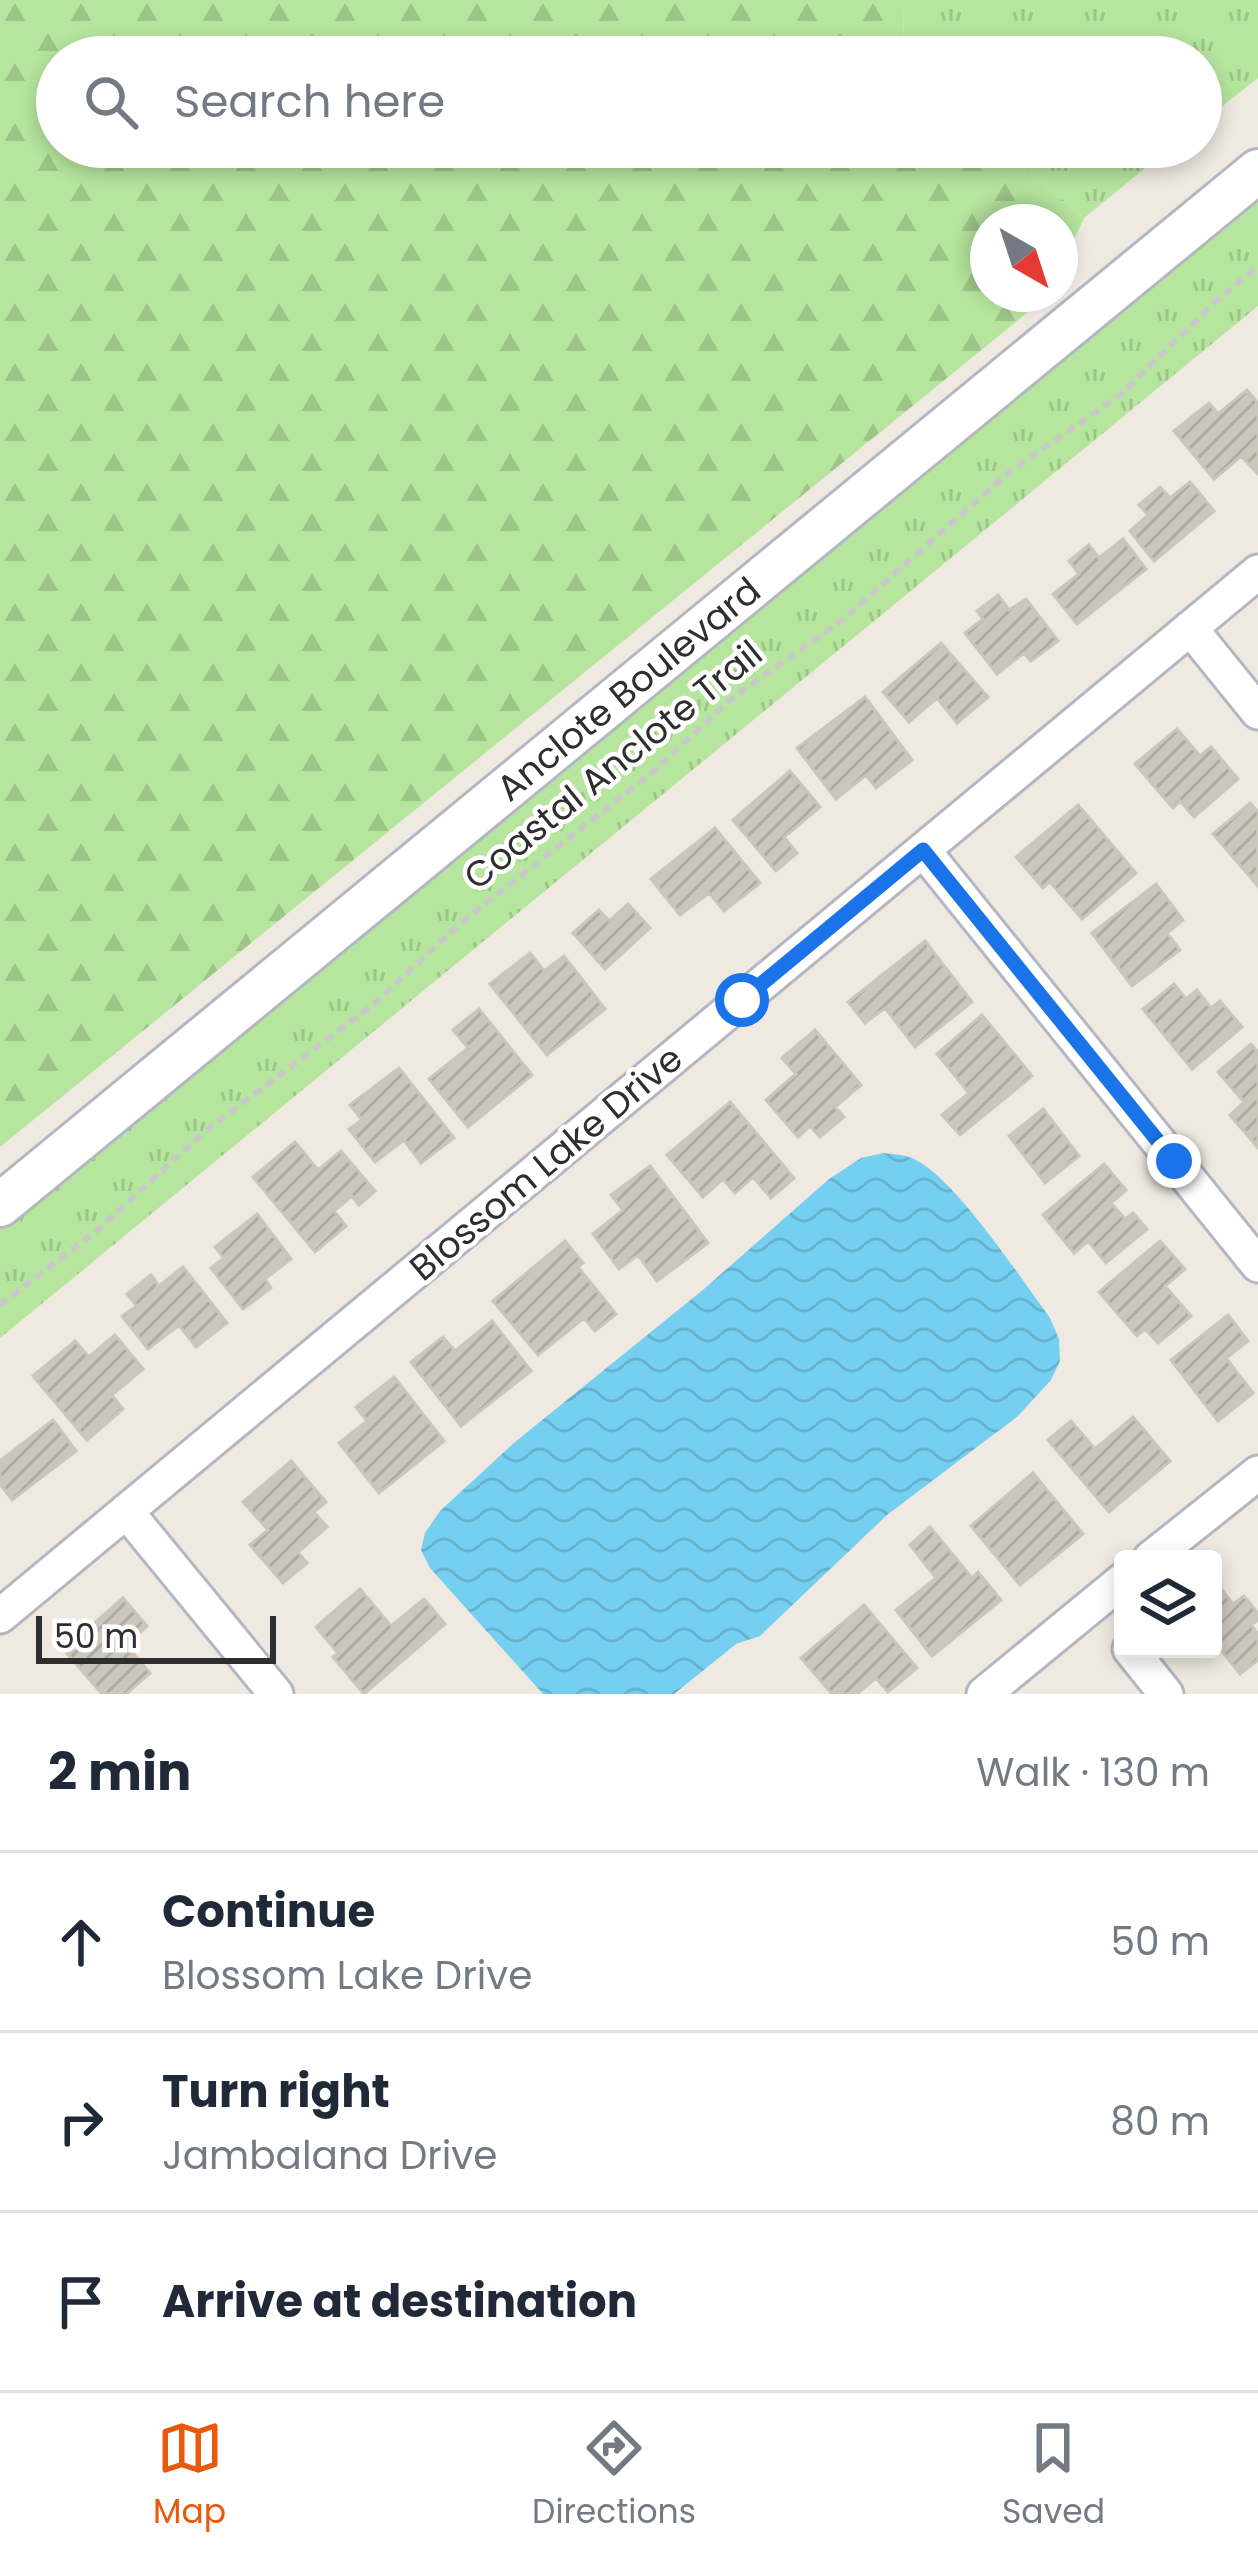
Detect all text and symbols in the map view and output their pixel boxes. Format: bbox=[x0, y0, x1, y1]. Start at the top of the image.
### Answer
search box bbox=[36, 36, 1222, 168]
icon: search bbox=[78, 69, 144, 135]
text: Search here bbox=[174, 70, 445, 133]
north arrow bbox=[970, 204, 1078, 312]
street label: Anclote Boulevard bbox=[485, 565, 771, 813]
street label: Coastal Anclote Trail bbox=[453, 628, 773, 902]
route start bbox=[715, 973, 769, 1027]
street label: Blossom Lake Drive bbox=[399, 1034, 693, 1292]
route end bbox=[1147, 1134, 1201, 1188]
map controls bbox=[1114, 1550, 1222, 1658]
button: layers bbox=[1114, 1550, 1222, 1658]
scale bar bbox=[36, 1610, 276, 1663]
text: 50 m bbox=[54, 1613, 138, 1660]
text: 2 min bbox=[48, 1736, 191, 1808]
text: Walk · 130 m bbox=[976, 1745, 1210, 1800]
text: Continue bbox=[162, 1880, 375, 1943]
icon: ahead bbox=[48, 1909, 114, 1975]
text: 50 m bbox=[1110, 1914, 1210, 1969]
text: Blossom Lake Drive bbox=[162, 1948, 532, 2003]
text: Turn right bbox=[162, 2060, 390, 2123]
icon: right bbox=[48, 2089, 114, 2155]
text: 80 m bbox=[1110, 2094, 1210, 2149]
text: Jambalana Drive bbox=[162, 2128, 497, 2183]
icon: arrive bbox=[48, 2269, 114, 2335]
text: Arrive at destination bbox=[162, 2270, 637, 2333]
tab: Map bbox=[153, 2415, 226, 2537]
tab: Directions bbox=[532, 2415, 696, 2537]
tab: Saved bbox=[1002, 2415, 1105, 2537]

